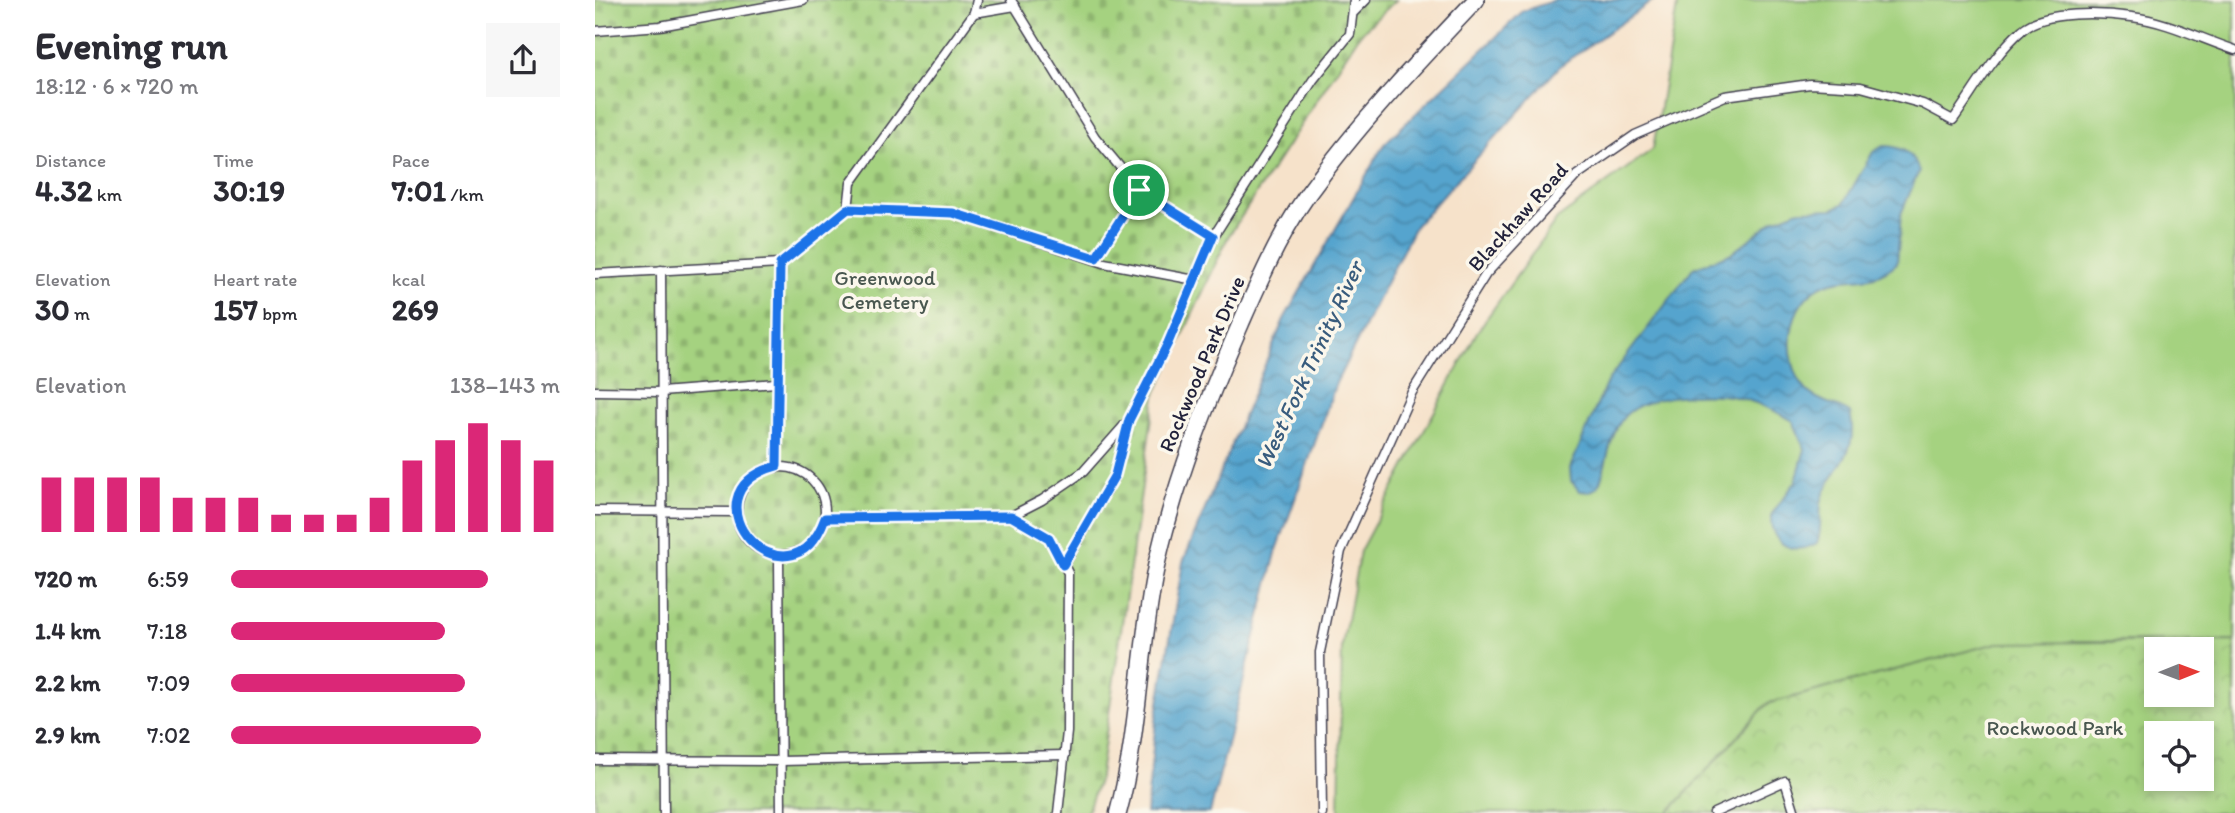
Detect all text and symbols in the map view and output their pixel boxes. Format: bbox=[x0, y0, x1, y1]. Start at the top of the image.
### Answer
text: Evening run bbox=[35, 23, 228, 69]
button: share bbox=[486, 23, 560, 97]
text: 18:12 · 6 × 720 m bbox=[35, 72, 199, 100]
text: Distance bbox=[35, 149, 106, 172]
text: Time bbox=[213, 149, 254, 172]
text: Pace bbox=[392, 149, 430, 172]
street label: Blackhaw Road bbox=[1462, 157, 1573, 276]
pin bbox=[1109, 160, 1169, 220]
icon: arrive bbox=[1120, 171, 1158, 209]
text: 4.32 bbox=[35, 172, 93, 209]
text: 30:19 bbox=[213, 172, 285, 209]
text: 7:01 bbox=[392, 172, 446, 209]
text: km bbox=[93, 183, 122, 206]
text: /km bbox=[446, 183, 484, 206]
water label: West Fork Trinity River bbox=[1249, 254, 1370, 473]
park label: Greenwood Cemetery bbox=[834, 265, 936, 314]
text: Elevation bbox=[35, 268, 111, 291]
text: Heart rate bbox=[213, 268, 297, 291]
text: kcal bbox=[392, 268, 425, 291]
street label: Rockwood Park Drive bbox=[1153, 272, 1250, 455]
text: 30 bbox=[35, 291, 70, 328]
text: 157 bbox=[213, 291, 258, 328]
text: 269 bbox=[392, 291, 439, 328]
text: m bbox=[70, 302, 90, 325]
text: bpm bbox=[258, 302, 297, 325]
text: Elevation bbox=[35, 371, 126, 399]
text: 138–143 m bbox=[450, 371, 560, 399]
text: 720 m bbox=[35, 565, 97, 593]
text: 6:59 bbox=[147, 565, 189, 593]
text: 1.4 km bbox=[35, 617, 101, 645]
text: 7:18 bbox=[147, 617, 187, 645]
north arrow bbox=[2144, 637, 2214, 707]
map controls bbox=[2144, 637, 2214, 791]
text: 2.2 km bbox=[35, 669, 100, 697]
text: 7:09 bbox=[147, 669, 190, 697]
park label: Rockwood Park bbox=[1987, 715, 2124, 740]
text: 2.9 km bbox=[35, 721, 100, 749]
text: 7:02 bbox=[147, 721, 190, 749]
button: locate bbox=[2144, 721, 2214, 791]

